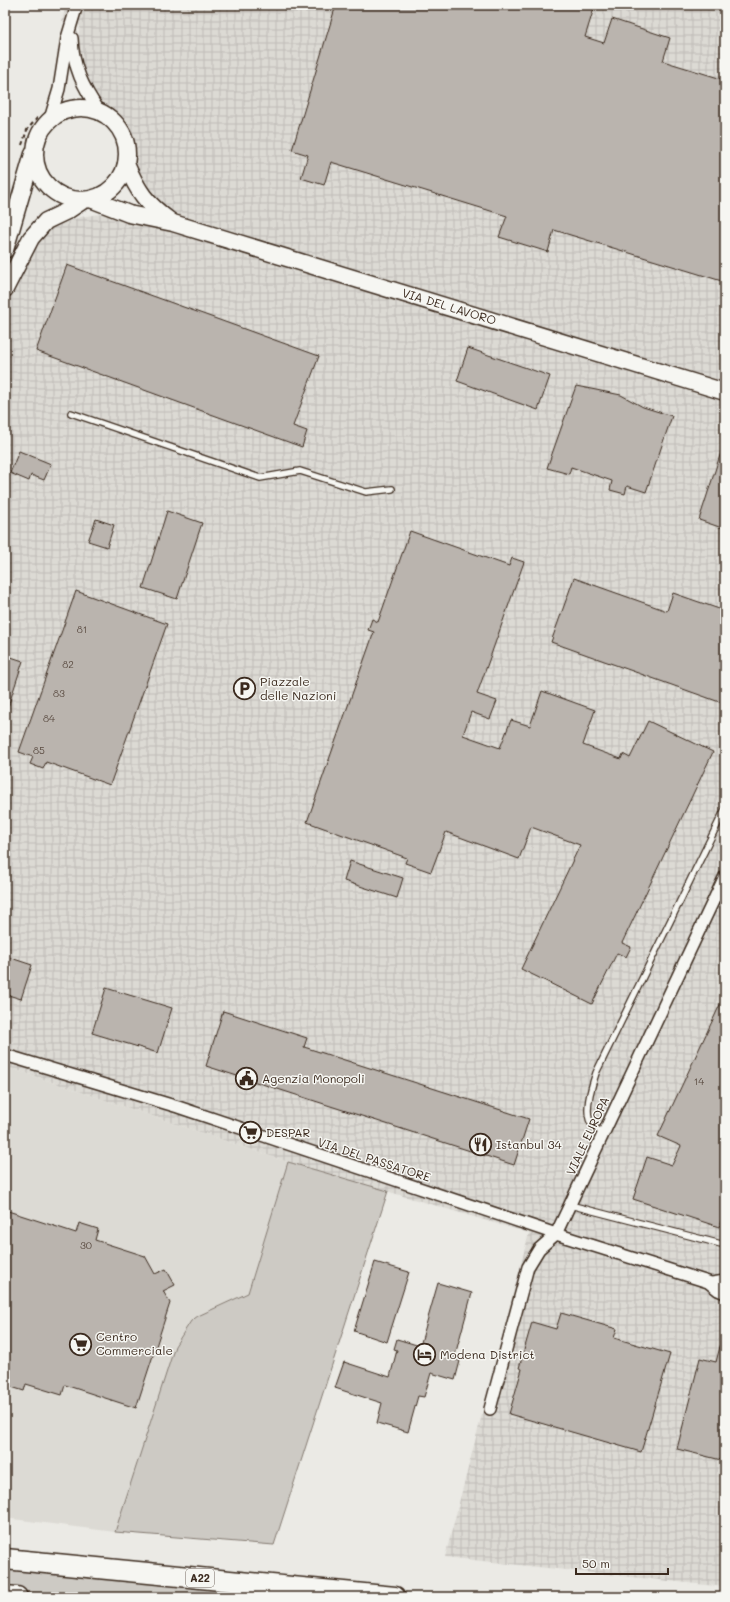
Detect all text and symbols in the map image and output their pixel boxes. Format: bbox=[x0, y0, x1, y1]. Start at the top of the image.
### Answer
street label: VIA DEL LAVORO bbox=[400, 284, 498, 328]
house number: 81 bbox=[77, 622, 87, 636]
house number: 82 bbox=[62, 657, 74, 671]
place label: Piazzale delle Nazioni bbox=[260, 673, 336, 703]
parking icon: Piazzale delle Nazioni bbox=[231, 676, 257, 702]
house number: 83 bbox=[53, 686, 65, 700]
house number: 84 bbox=[43, 711, 55, 725]
house number: 85 bbox=[33, 743, 45, 757]
public building icon: Agenzia Monopoli bbox=[233, 1066, 259, 1092]
place label: Agenzia Monopoli bbox=[262, 1070, 365, 1086]
house number: 14 bbox=[694, 1074, 704, 1088]
street label: VIALE EUROPA bbox=[562, 1094, 612, 1178]
supermarket icon: DESPAR bbox=[237, 1120, 263, 1146]
place label: DESPAR bbox=[266, 1124, 310, 1140]
restaurant icon: Istanbul 34 bbox=[467, 1132, 493, 1158]
street label: VIA DEL PASSATORE bbox=[316, 1133, 433, 1185]
place label: Istanbul 34 bbox=[496, 1136, 562, 1152]
house number: 30 bbox=[80, 1238, 92, 1252]
place label: Centro Commerciale bbox=[96, 1328, 173, 1358]
supermarket icon: Centro Commerciale bbox=[68, 1331, 94, 1357]
hotel icon: Modena District bbox=[412, 1342, 438, 1368]
place label: Modena District bbox=[440, 1346, 535, 1362]
scale bar bbox=[576, 1550, 668, 1576]
text: 50 m bbox=[582, 1555, 610, 1571]
road number: A22 bbox=[186, 1569, 214, 1587]

